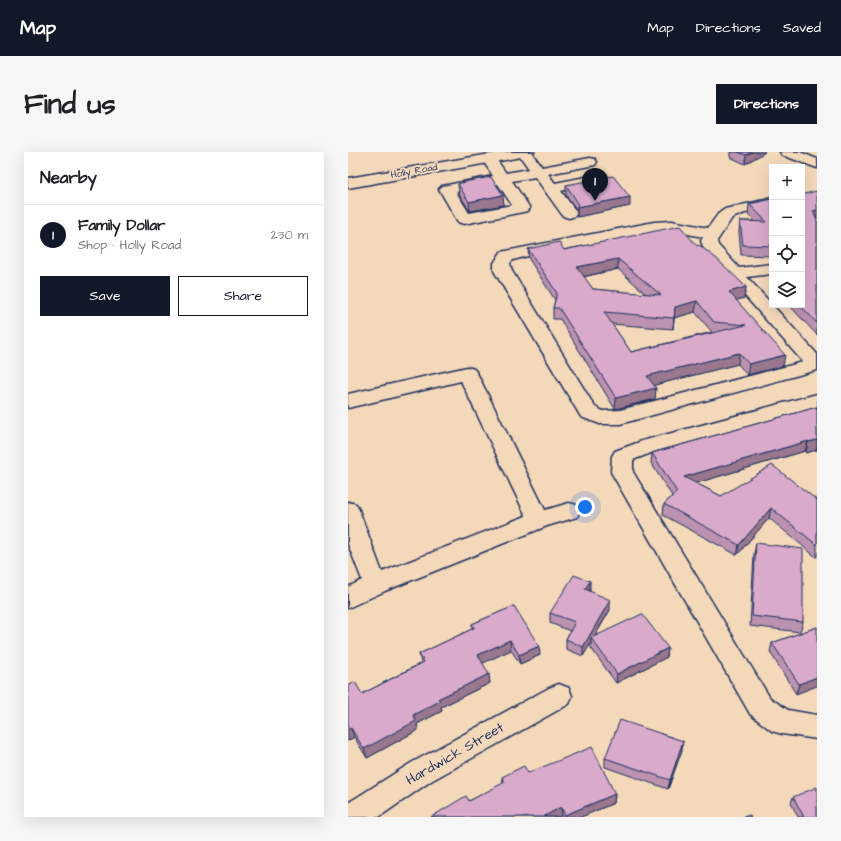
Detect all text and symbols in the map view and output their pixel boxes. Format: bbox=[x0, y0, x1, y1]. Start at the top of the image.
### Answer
text: Map bbox=[20, 15, 56, 42]
text: Map bbox=[647, 18, 674, 38]
text: Directions bbox=[696, 18, 761, 38]
text: Saved bbox=[783, 18, 821, 38]
button: Directions bbox=[716, 84, 817, 124]
text: Find us bbox=[24, 85, 115, 124]
street label: Holly Road bbox=[389, 160, 439, 183]
map controls bbox=[769, 164, 805, 308]
button: + bbox=[769, 164, 805, 200]
text: Nearby bbox=[40, 166, 97, 190]
pin: 1 bbox=[582, 168, 608, 201]
button: − bbox=[769, 200, 805, 236]
text: Family Dollar bbox=[78, 215, 165, 236]
text: 1 bbox=[52, 226, 54, 244]
text: 230 m bbox=[270, 226, 308, 244]
text: Shop · Holly Road bbox=[78, 236, 181, 254]
button: locate bbox=[769, 236, 805, 272]
button: layers bbox=[769, 272, 805, 308]
button: Save bbox=[40, 276, 170, 316]
button: Share bbox=[178, 276, 308, 316]
your location bbox=[575, 497, 595, 517]
street label: Hardwick Street bbox=[402, 718, 508, 790]

